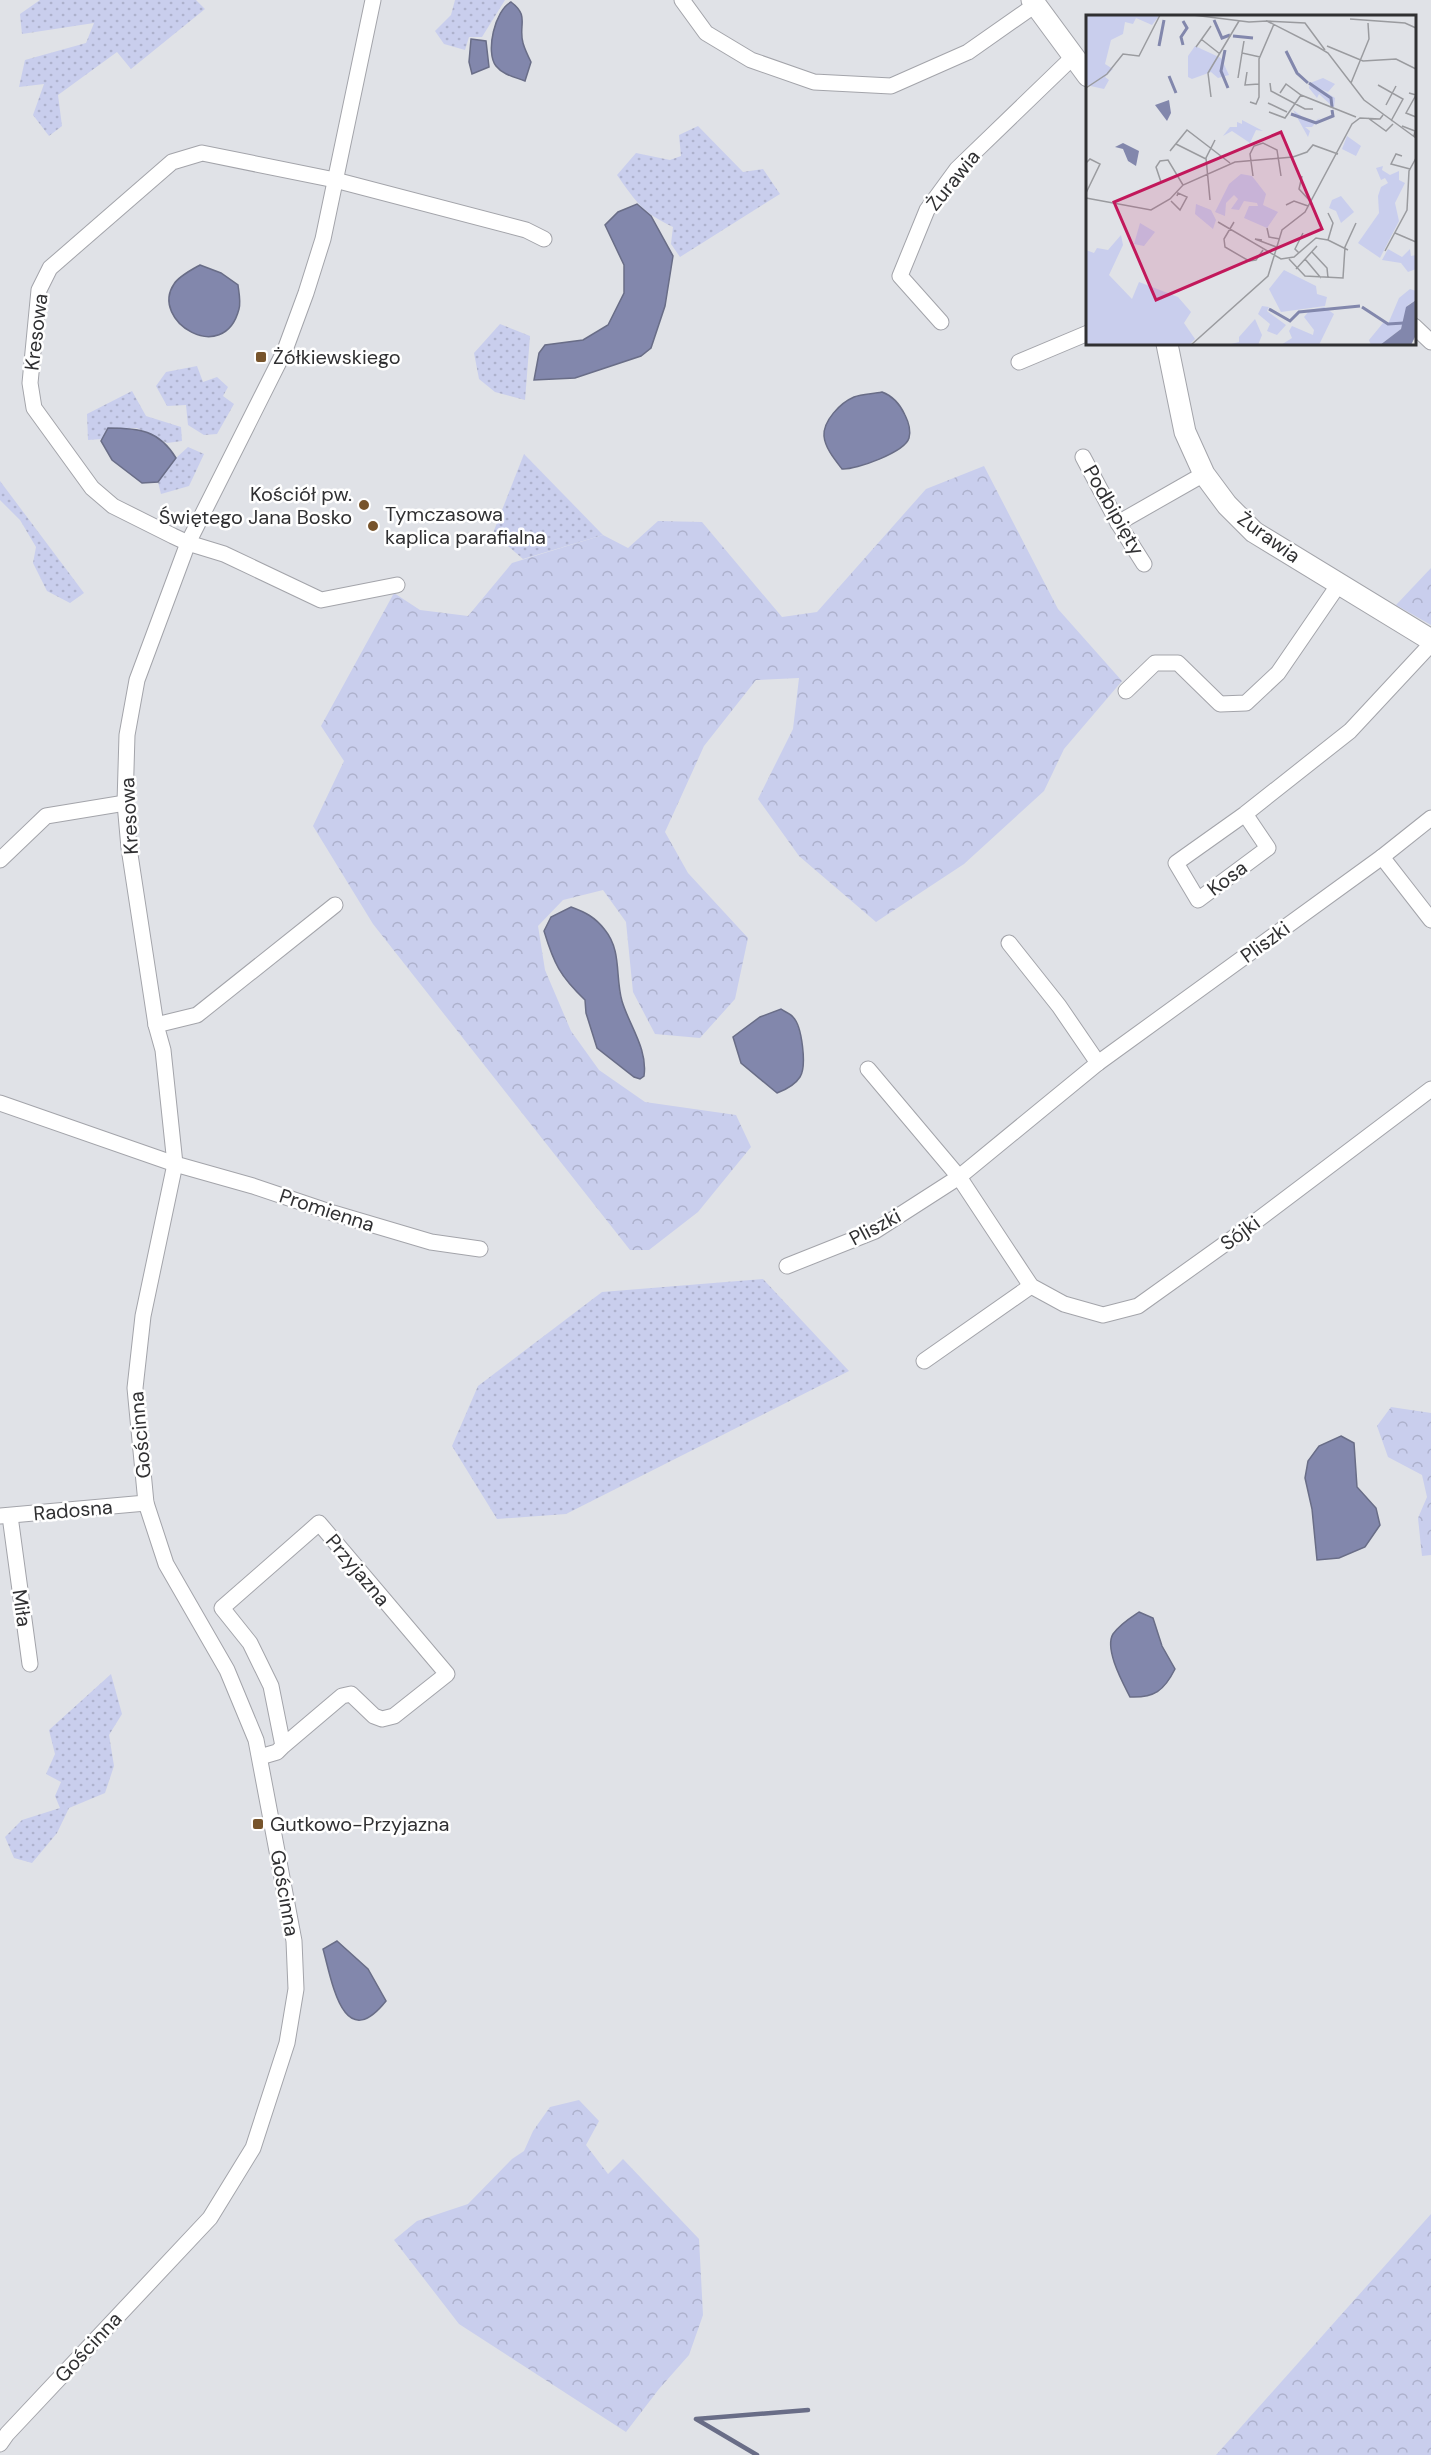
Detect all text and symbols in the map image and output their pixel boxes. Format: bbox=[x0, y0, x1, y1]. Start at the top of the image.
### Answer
inset map bbox=[1086, 15, 1416, 345]
street label: Żurawia bbox=[920, 144, 986, 216]
street label: Kresowa bbox=[18, 292, 54, 372]
place label: Żółkiewskiego bbox=[273, 344, 401, 370]
marker: Żółkiewskiego bbox=[254, 350, 268, 364]
street label: Podbipięty bbox=[1078, 460, 1150, 560]
place label: Kościół pw. Świętego Jana Bosko bbox=[159, 481, 352, 530]
marker: Kościół pw. Świętego Jana Bosko bbox=[357, 498, 371, 512]
place label: Tymczasowa kaplica parafialna bbox=[385, 501, 546, 550]
street label: Żurawia bbox=[1233, 506, 1305, 568]
marker: Tymczasowa kaplica parafialna bbox=[366, 519, 380, 533]
street label: Kresowa bbox=[114, 777, 144, 855]
street label: Kosa bbox=[1202, 854, 1252, 902]
street label: Pliszki bbox=[1235, 915, 1295, 969]
street label: Promienna bbox=[276, 1182, 378, 1238]
street label: Pliszki bbox=[845, 1203, 905, 1251]
street label: Sójki bbox=[1215, 1210, 1265, 1256]
street label: Gościnna bbox=[123, 1390, 157, 1480]
street label: Radosna bbox=[32, 1494, 114, 1526]
street label: Przyjazna bbox=[320, 1528, 396, 1612]
street label: Miła bbox=[7, 1588, 37, 1628]
place label: Gutkowo-Przyjazna bbox=[270, 1811, 449, 1837]
marker: Gutkowo-Przyjazna bbox=[251, 1817, 265, 1831]
street label: Gościnna bbox=[265, 1848, 305, 1938]
street label: Gościnna bbox=[49, 2306, 127, 2388]

